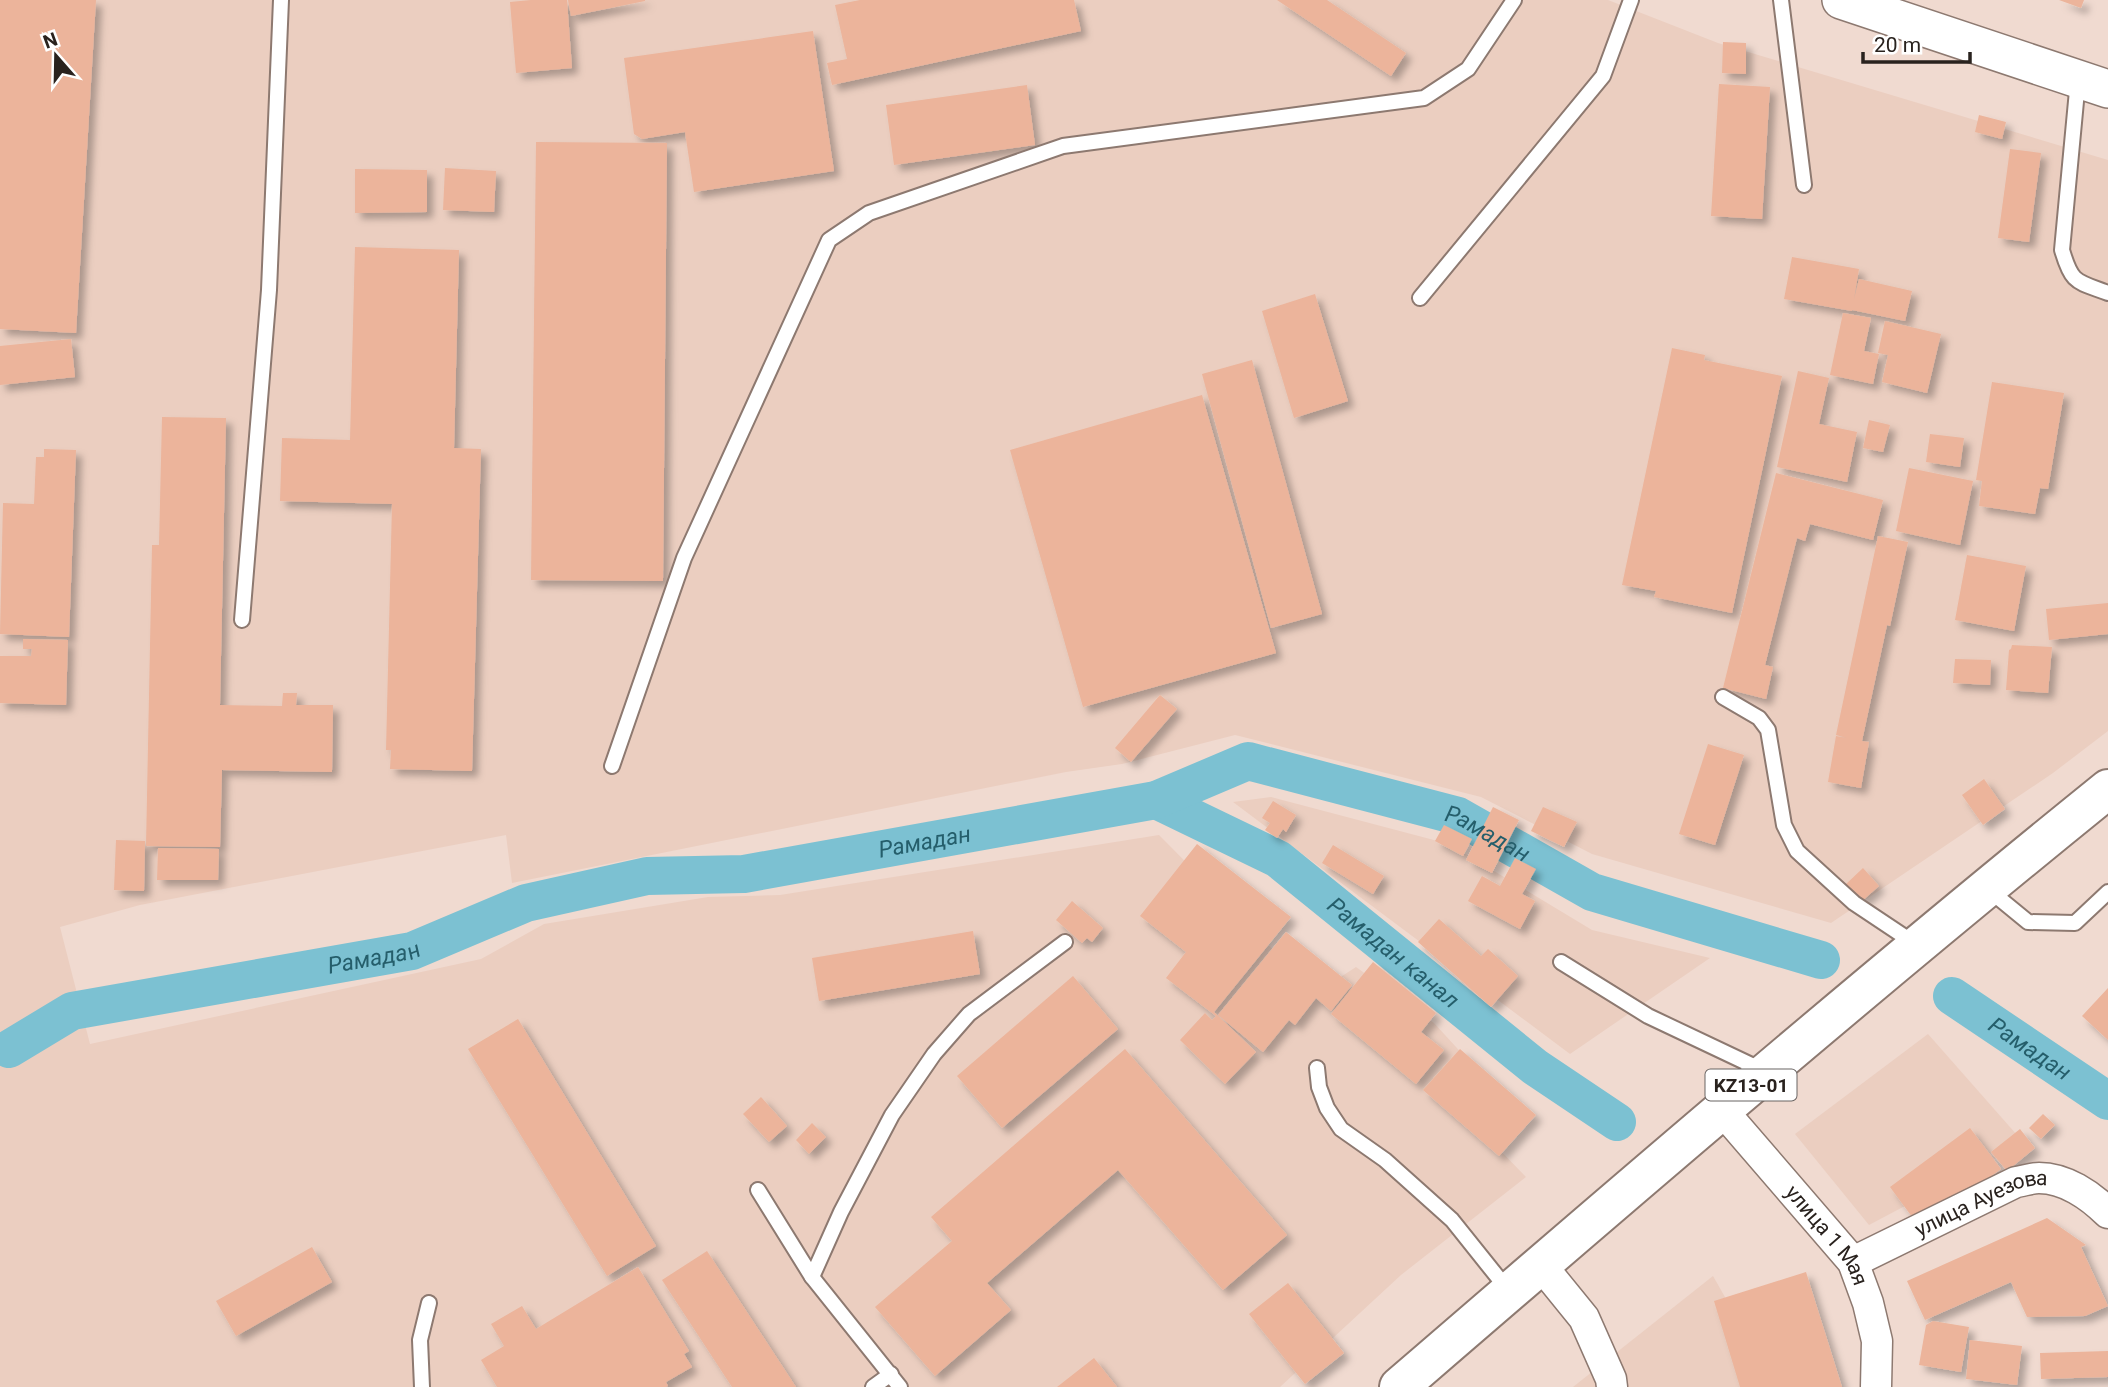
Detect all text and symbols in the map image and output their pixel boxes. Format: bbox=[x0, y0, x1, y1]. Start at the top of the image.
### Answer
north arrow bbox=[21, 21, 91, 91]
scale bar bbox=[1863, 21, 1970, 65]
text: N bbox=[40, 27, 61, 54]
text: 20 m bbox=[1874, 33, 1921, 57]
water label: Рамадан bbox=[1442, 800, 1535, 868]
water label: Рамадан bbox=[876, 821, 973, 864]
water label: Рамадан канал bbox=[1322, 892, 1464, 1014]
water label: Рамадан bbox=[326, 936, 425, 980]
water label: Рамадан bbox=[1983, 1012, 2076, 1086]
road number: KZ13-01 bbox=[1706, 1070, 1796, 1100]
street label: улица Ауезова bbox=[1911, 1166, 2048, 1242]
street label: улица 1 Мая bbox=[1780, 1180, 1873, 1289]

